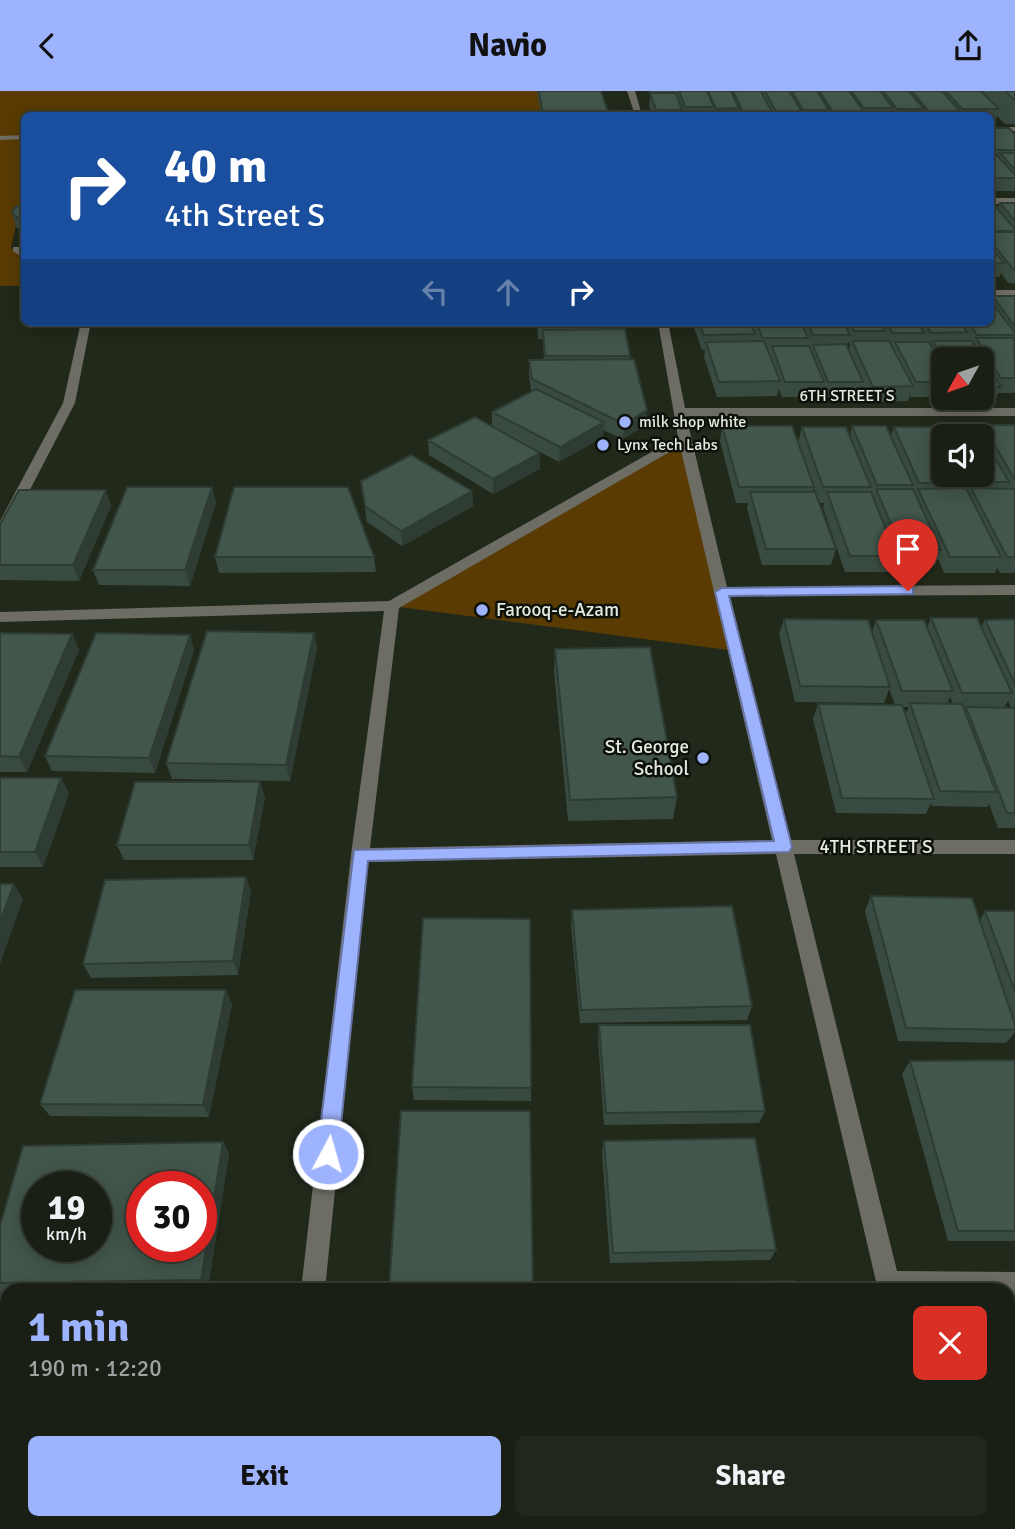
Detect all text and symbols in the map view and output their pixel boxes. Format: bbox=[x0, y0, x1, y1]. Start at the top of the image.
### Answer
text: Navio bbox=[468, 26, 547, 65]
icon: back bbox=[28, 27, 66, 65]
icon: share bbox=[949, 27, 987, 65]
text: 40 m bbox=[164, 136, 267, 196]
icon: right bbox=[49, 140, 140, 231]
text: 4th Street S bbox=[164, 196, 325, 235]
icon: left bbox=[416, 273, 454, 311]
icon: ahead bbox=[489, 273, 527, 311]
icon: right bbox=[562, 273, 600, 311]
north arrow bbox=[931, 347, 994, 409]
map controls bbox=[931, 347, 994, 487]
street label: 6TH STREET S bbox=[799, 386, 895, 406]
place label: milk shop white bbox=[639, 412, 746, 432]
marker: milk shop white bbox=[617, 414, 633, 430]
button: sound bbox=[931, 424, 994, 487]
place label: Lynx Tech Labs bbox=[617, 435, 718, 455]
marker: Lynx Tech Labs bbox=[595, 437, 611, 453]
pin bbox=[878, 519, 938, 591]
icon: arrive bbox=[889, 530, 927, 568]
place label: Farooq-e-Azam bbox=[496, 598, 619, 622]
marker: Farooq-e-Azam bbox=[474, 602, 490, 618]
place label: St. George School bbox=[605, 735, 689, 781]
marker: St. George School bbox=[695, 750, 711, 766]
street label: 4TH STREET S bbox=[819, 835, 933, 859]
position arrow bbox=[291, 1117, 365, 1191]
speed limit sign: 30 bbox=[126, 1171, 217, 1262]
text: 19 bbox=[48, 1186, 85, 1229]
text: km/h bbox=[46, 1223, 87, 1245]
text: 1 min bbox=[28, 1302, 129, 1353]
button: close bbox=[913, 1306, 987, 1380]
text: 190 m · 12:20 bbox=[28, 1354, 162, 1383]
button: Exit bbox=[28, 1436, 501, 1516]
button: Share bbox=[515, 1436, 987, 1516]

